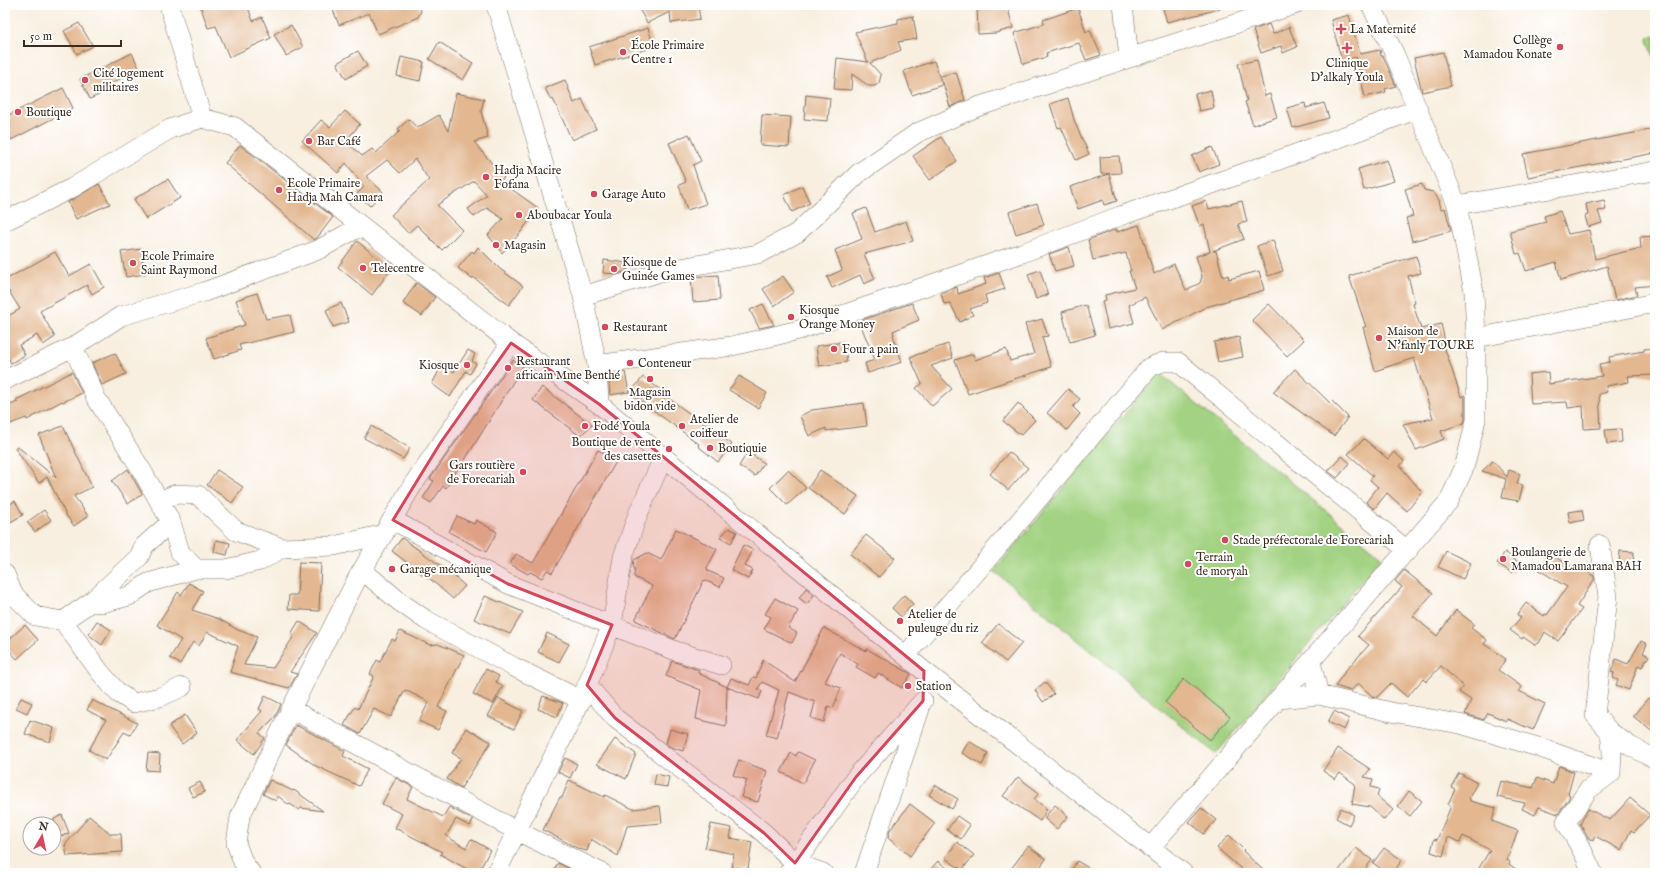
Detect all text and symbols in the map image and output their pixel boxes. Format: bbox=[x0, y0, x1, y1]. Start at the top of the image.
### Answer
scale bar bbox=[24, 22, 121, 48]
place label: La Maternité bbox=[1350, 22, 1417, 37]
marker: La Maternité bbox=[1335, 23, 1347, 35]
text: 50 m bbox=[30, 29, 52, 44]
place label: Collège Mamadou Konate bbox=[1463, 33, 1552, 62]
place label: École Primaire Centre 1 bbox=[631, 37, 705, 67]
marker: Clinique D'alkaly Youla bbox=[1341, 42, 1353, 54]
marker: Collège Mamadou Konate bbox=[1555, 42, 1565, 52]
marker: École Primaire Centre 1 bbox=[618, 47, 628, 57]
place label: Clinique D'alkaly Youla bbox=[1310, 56, 1384, 85]
place label: Cité logement militaires bbox=[93, 66, 164, 95]
marker: Cité logement militaires bbox=[80, 75, 90, 85]
place label: Boutique bbox=[26, 105, 72, 121]
marker: Boutique bbox=[13, 107, 23, 117]
place label: Bar Café bbox=[317, 134, 361, 149]
marker: Bar Café bbox=[304, 136, 314, 146]
place label: Hadja Macire Fofana bbox=[494, 163, 562, 192]
marker: Hadja Macire Fofana bbox=[481, 172, 491, 182]
place label: Ecole Primaire Hadja Mah Camara bbox=[287, 176, 384, 205]
marker: Ecole Primaire Hadja Mah Camara bbox=[274, 185, 284, 195]
place label: Garage Auto bbox=[602, 187, 666, 202]
marker: Garage Auto bbox=[589, 189, 599, 199]
place label: Aboubacar Youla bbox=[526, 208, 612, 223]
marker: Aboubacar Youla bbox=[514, 210, 524, 220]
place label: Magasin bbox=[504, 238, 547, 253]
marker: Magasin bbox=[491, 240, 501, 250]
place label: Ecole Primaire Saint Raymond bbox=[141, 249, 218, 278]
place label: Kiosque de Guinée Games bbox=[622, 255, 695, 284]
marker: Ecole Primaire Saint Raymond bbox=[128, 258, 138, 268]
place label: Telecentre bbox=[371, 261, 424, 276]
marker: Telecentre bbox=[358, 263, 368, 273]
marker: Kiosque de Guinée Games bbox=[609, 264, 619, 274]
place label: Kiosque Orange Money bbox=[799, 303, 875, 332]
marker: Kiosque Orange Money bbox=[786, 312, 796, 322]
place label: Restaurant bbox=[613, 320, 667, 335]
marker: Restaurant bbox=[600, 322, 610, 332]
place label: Maison de N'fanly TOURE bbox=[1387, 324, 1474, 353]
marker: Maison de N'fanly TOURE bbox=[1374, 333, 1384, 343]
place label: Four a pain bbox=[842, 342, 899, 358]
marker: Four a pain bbox=[829, 344, 839, 354]
place label: Restaurant africain Mme Benthé bbox=[516, 354, 621, 383]
place label: Conteneur bbox=[638, 356, 692, 371]
place label: Kiosque bbox=[419, 358, 459, 374]
marker: Conteneur bbox=[625, 358, 635, 368]
marker: Kiosque bbox=[462, 360, 472, 370]
marker: Restaurant africain Mme Benthé bbox=[503, 363, 513, 373]
marker: Magasin bidon vide bbox=[645, 374, 655, 384]
place label: Magasin bidon vide bbox=[624, 385, 676, 414]
place label: Atelier de coiffeur bbox=[689, 412, 739, 441]
place label: Fodé Youla bbox=[593, 419, 651, 434]
marker: Fodé Youla bbox=[580, 421, 590, 431]
marker: Atelier de coiffeur bbox=[677, 421, 687, 431]
place label: Boutique de vente des casettes bbox=[572, 435, 661, 464]
place label: Boutiquie bbox=[718, 441, 767, 457]
marker: Boutiquie bbox=[705, 443, 715, 453]
marker: Boutique de vente des casettes bbox=[664, 444, 674, 454]
place label: Gars routière de Forecariah bbox=[447, 458, 516, 487]
marker: Gars routière de Forecariah bbox=[518, 467, 528, 477]
place label: Stade préfectorale de Forecariah bbox=[1233, 533, 1394, 549]
marker: Stade préfectorale de Forecariah bbox=[1220, 535, 1230, 545]
place label: Boulangerie de Mamadou Lamarana BAH bbox=[1511, 545, 1642, 574]
place label: Terrain de moryah bbox=[1196, 550, 1249, 579]
marker: Boulangerie de Mamadou Lamarana BAH bbox=[1498, 554, 1508, 564]
marker: Terrain de moryah bbox=[1183, 559, 1193, 569]
place label: Garage mécanique bbox=[400, 562, 492, 578]
marker: Garage mécanique bbox=[387, 564, 397, 574]
place label: Atelier de puleuge du riz bbox=[907, 607, 979, 637]
marker: Atelier de puleuge du riz bbox=[895, 616, 905, 626]
place label: Station bbox=[916, 679, 952, 694]
marker: Station bbox=[903, 681, 913, 691]
north arrow bbox=[22, 816, 62, 856]
text: N bbox=[37, 819, 50, 835]

